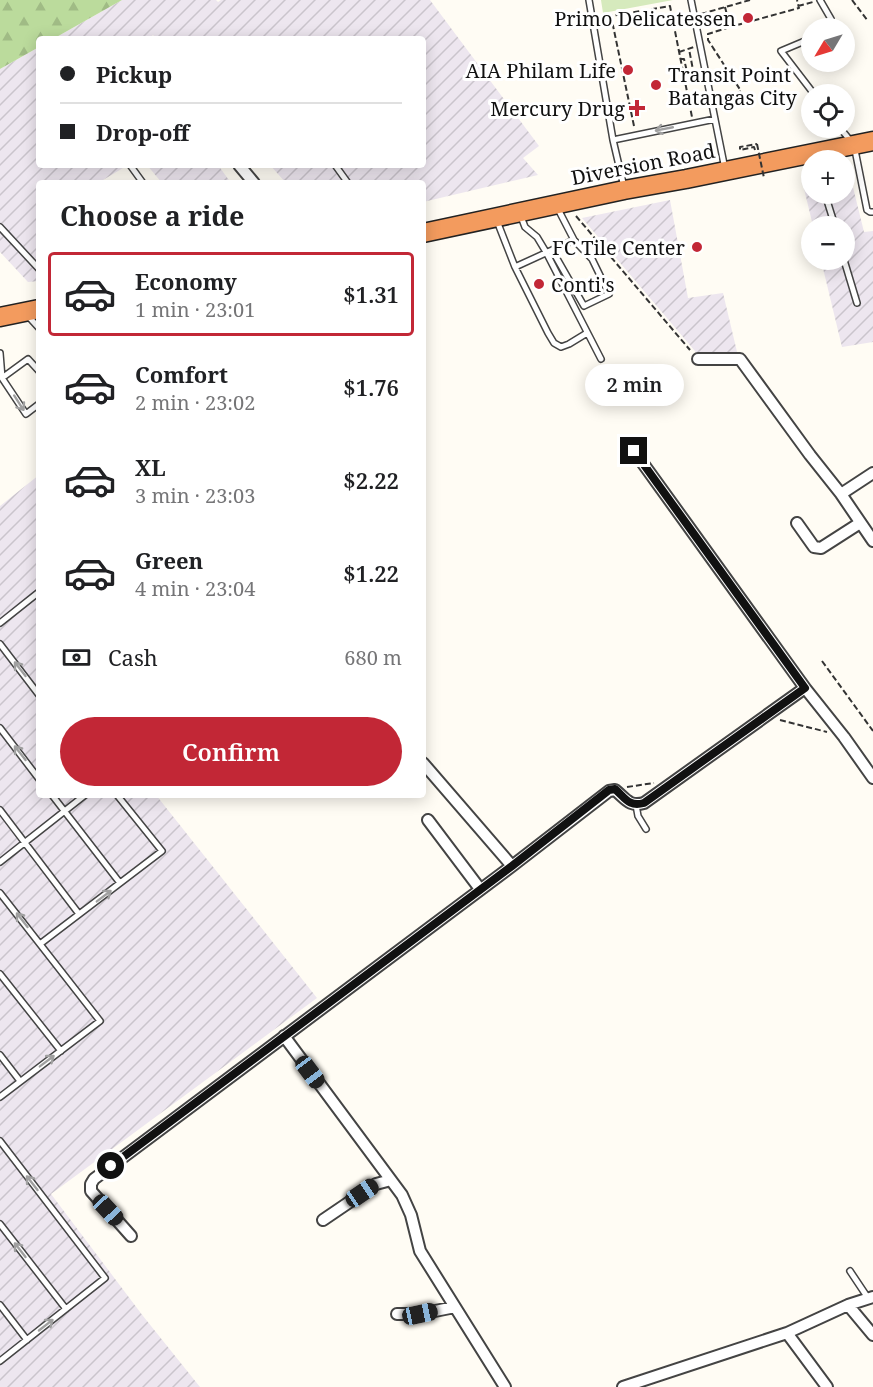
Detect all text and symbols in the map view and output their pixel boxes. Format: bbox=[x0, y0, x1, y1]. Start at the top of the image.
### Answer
place label: Primo Delicatessen bbox=[554, 5, 736, 32]
marker: Primo Delicatessen bbox=[741, 11, 755, 25]
north arrow bbox=[801, 18, 855, 72]
map controls bbox=[801, 18, 855, 270]
place label: AIA Philam Life bbox=[466, 57, 616, 84]
text: Pickup bbox=[96, 59, 172, 89]
place label: Transit Point Batangas City bbox=[668, 61, 797, 111]
marker: AIA Philam Life bbox=[621, 63, 635, 77]
marker: Transit Point Batangas City bbox=[649, 78, 663, 92]
button: locate bbox=[801, 84, 855, 138]
place label: Mercury Drug bbox=[490, 95, 625, 122]
marker: Mercury Drug bbox=[630, 101, 644, 115]
text: Drop-off bbox=[96, 117, 189, 147]
one-way arrow bbox=[655, 124, 674, 135]
street label: Diversion Road bbox=[569, 137, 717, 191]
button: + bbox=[801, 150, 855, 204]
text: Choose a ride bbox=[60, 197, 245, 234]
button: − bbox=[801, 216, 855, 270]
place label: FC Tile Center bbox=[552, 234, 686, 261]
marker: FC Tile Center bbox=[690, 240, 704, 254]
text: Economy bbox=[135, 266, 237, 296]
icon: car bbox=[63, 267, 117, 321]
place label: Conti's bbox=[551, 271, 615, 298]
marker: Conti's bbox=[532, 277, 546, 291]
text: $1.31 bbox=[343, 279, 399, 309]
text: 1 min · 23:01 bbox=[135, 296, 255, 323]
text: Comfort bbox=[135, 359, 228, 389]
icon: car bbox=[63, 360, 117, 414]
callout: 2 min bbox=[584, 364, 684, 406]
text: 2 min bbox=[607, 371, 662, 398]
text: $1.76 bbox=[343, 372, 399, 402]
text: 2 min · 23:02 bbox=[135, 389, 255, 416]
one-way arrow bbox=[13, 394, 25, 411]
route end bbox=[620, 437, 647, 464]
text: XL bbox=[135, 452, 166, 482]
icon: car bbox=[63, 453, 117, 507]
text: $2.22 bbox=[343, 465, 399, 495]
text: 3 min · 23:03 bbox=[135, 482, 255, 509]
text: Green bbox=[135, 545, 203, 575]
icon: car bbox=[63, 546, 117, 600]
text: $1.22 bbox=[343, 558, 399, 588]
text: 4 min · 23:04 bbox=[135, 575, 255, 602]
icon: cash bbox=[60, 641, 93, 674]
text: Cash bbox=[108, 642, 158, 672]
text: 680 m bbox=[344, 644, 402, 671]
one-way arrow bbox=[13, 662, 26, 678]
button: Confirm bbox=[60, 717, 402, 786]
one-way arrow bbox=[13, 746, 26, 762]
one-way arrow bbox=[95, 889, 111, 902]
one-way arrow bbox=[15, 913, 28, 929]
car bbox=[292, 1052, 328, 1092]
one-way arrow bbox=[38, 1055, 54, 1068]
route start bbox=[97, 1152, 124, 1179]
car bbox=[342, 1175, 382, 1211]
one-way arrow bbox=[26, 1176, 39, 1192]
car bbox=[89, 1191, 127, 1229]
one-way arrow bbox=[14, 1242, 27, 1258]
car bbox=[401, 1301, 439, 1327]
one-way arrow bbox=[38, 1318, 54, 1331]

